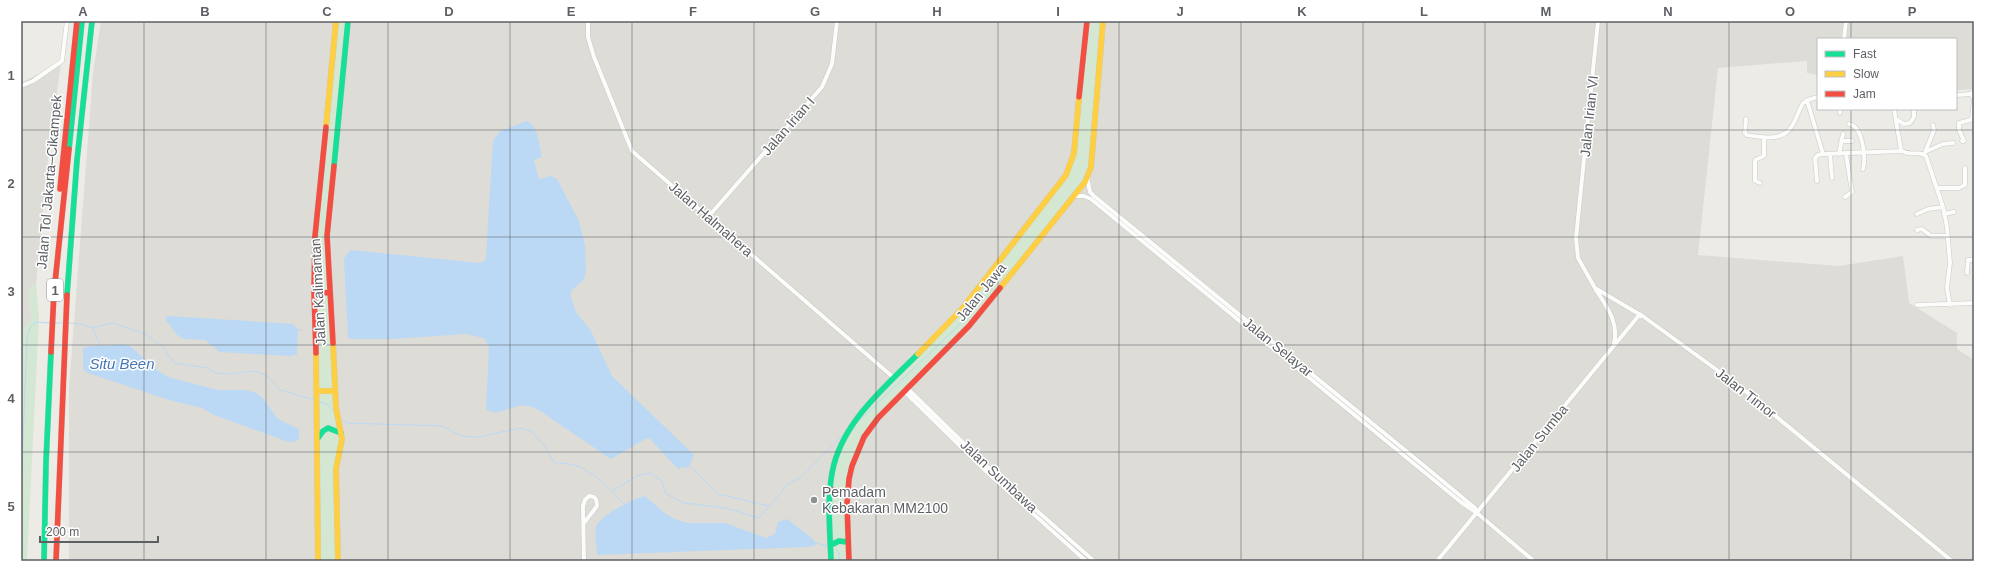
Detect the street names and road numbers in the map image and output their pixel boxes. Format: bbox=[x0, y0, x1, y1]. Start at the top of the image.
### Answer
street label: Jalan Irian VI bbox=[1577, 75, 1601, 157]
street label: Jalan Tol Jakarta–Cikampek bbox=[33, 93, 65, 270]
street label: Jalan Irian I bbox=[758, 93, 818, 159]
street label: Jalan Halmahera bbox=[666, 178, 756, 260]
street label: Jalan Kalimantan bbox=[307, 238, 329, 346]
street label: Jalan Jawa bbox=[953, 260, 1009, 324]
road number: 1 bbox=[47, 279, 63, 301]
street label: Jalan Selayar bbox=[1240, 314, 1316, 380]
street label: Jalan Timor bbox=[1713, 364, 1780, 422]
street label: Jalan Sumba bbox=[1507, 401, 1571, 475]
street label: Jalan Sumbawa bbox=[957, 436, 1041, 516]

